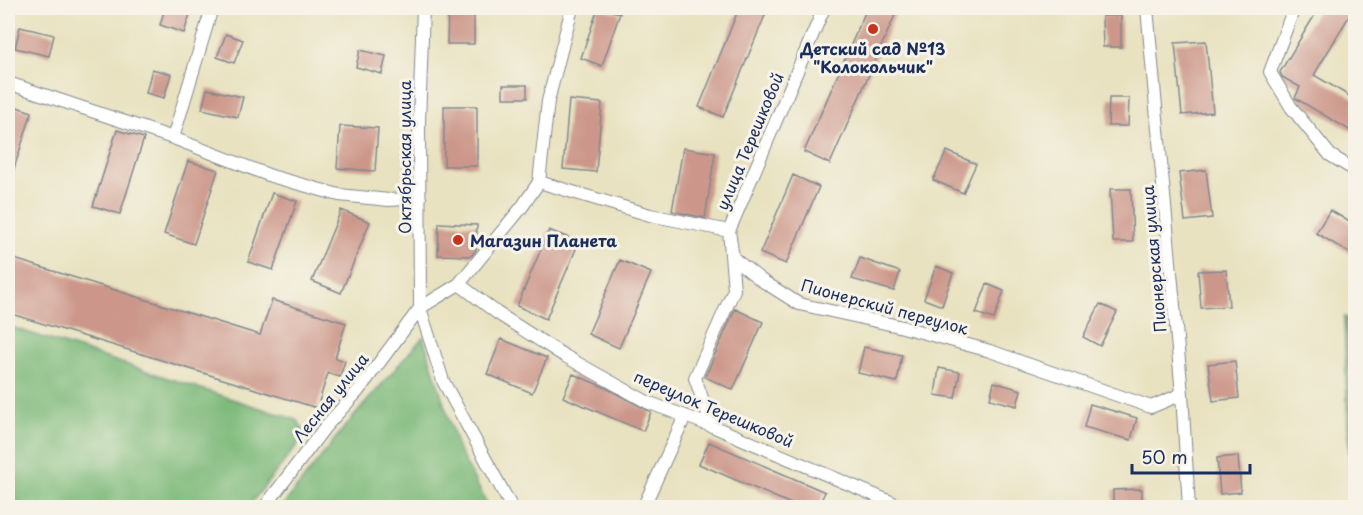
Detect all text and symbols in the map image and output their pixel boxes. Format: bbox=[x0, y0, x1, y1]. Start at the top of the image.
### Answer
marker: Детский сад №13 "Колокольчик" bbox=[866, 22, 880, 36]
place label: Детский сад №13 "Колокольчик" bbox=[800, 36, 945, 78]
street label: улица Терешковой bbox=[709, 69, 789, 213]
street label: Октябрьская улица bbox=[392, 80, 416, 234]
street label: Пионерская улица bbox=[1135, 185, 1171, 333]
place label: Магазин Планета bbox=[470, 228, 617, 252]
marker: Магазин Планета bbox=[451, 233, 465, 247]
street label: Пионерский переулок bbox=[799, 272, 972, 340]
street label: Лесная улица bbox=[286, 347, 374, 447]
street label: переулок Терешковой bbox=[630, 363, 798, 453]
scale bar bbox=[1132, 437, 1250, 475]
text: 50 m bbox=[1141, 443, 1188, 470]

